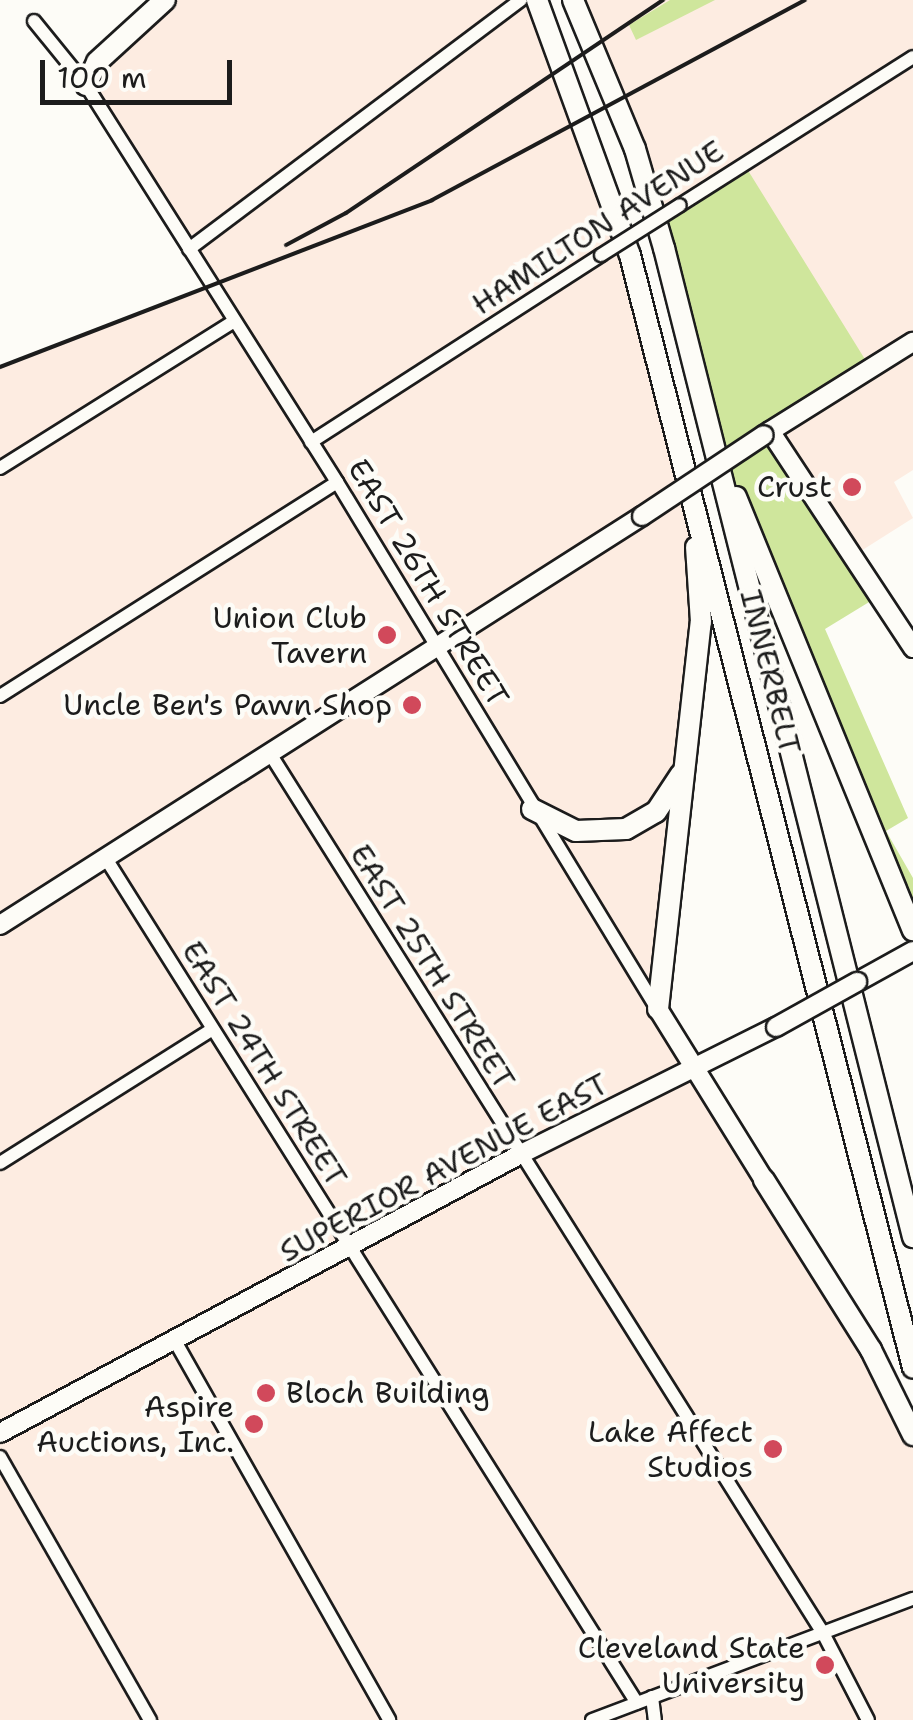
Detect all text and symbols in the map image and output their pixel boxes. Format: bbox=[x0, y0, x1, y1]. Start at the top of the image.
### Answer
scale bar bbox=[45, 40, 238, 102]
text: 100 m bbox=[57, 57, 147, 98]
street label: HAMILTON AVENUE bbox=[466, 133, 730, 323]
street label: EAST 26TH STREET bbox=[340, 453, 516, 713]
place label: Crust bbox=[757, 469, 832, 505]
marker: Crust bbox=[841, 476, 863, 498]
street label: INNERBELT bbox=[732, 586, 808, 758]
place label: Union Club Tavern bbox=[213, 600, 367, 670]
marker: Union Club Tavern bbox=[376, 624, 398, 646]
place label: Uncle Ben's Pawn Shop bbox=[63, 687, 392, 723]
marker: Uncle Ben's Pawn Shop bbox=[401, 694, 423, 716]
street label: EAST 25TH STREET bbox=[342, 838, 522, 1096]
street label: EAST 24TH STREET bbox=[174, 935, 354, 1193]
street label: SUPERIOR AVENUE EAST bbox=[274, 1066, 614, 1270]
place label: Bloch Building bbox=[286, 1375, 490, 1411]
marker: Bloch Building bbox=[255, 1382, 277, 1404]
place label: Aspire Auctions, Inc. bbox=[36, 1389, 234, 1460]
marker: Aspire Auctions, Inc. bbox=[243, 1413, 265, 1435]
place label: Lake Affect Studios bbox=[588, 1414, 753, 1484]
marker: Lake Affect Studios bbox=[762, 1438, 784, 1460]
place label: Cleveland State University bbox=[578, 1630, 805, 1700]
marker: Cleveland State University bbox=[814, 1654, 836, 1676]

